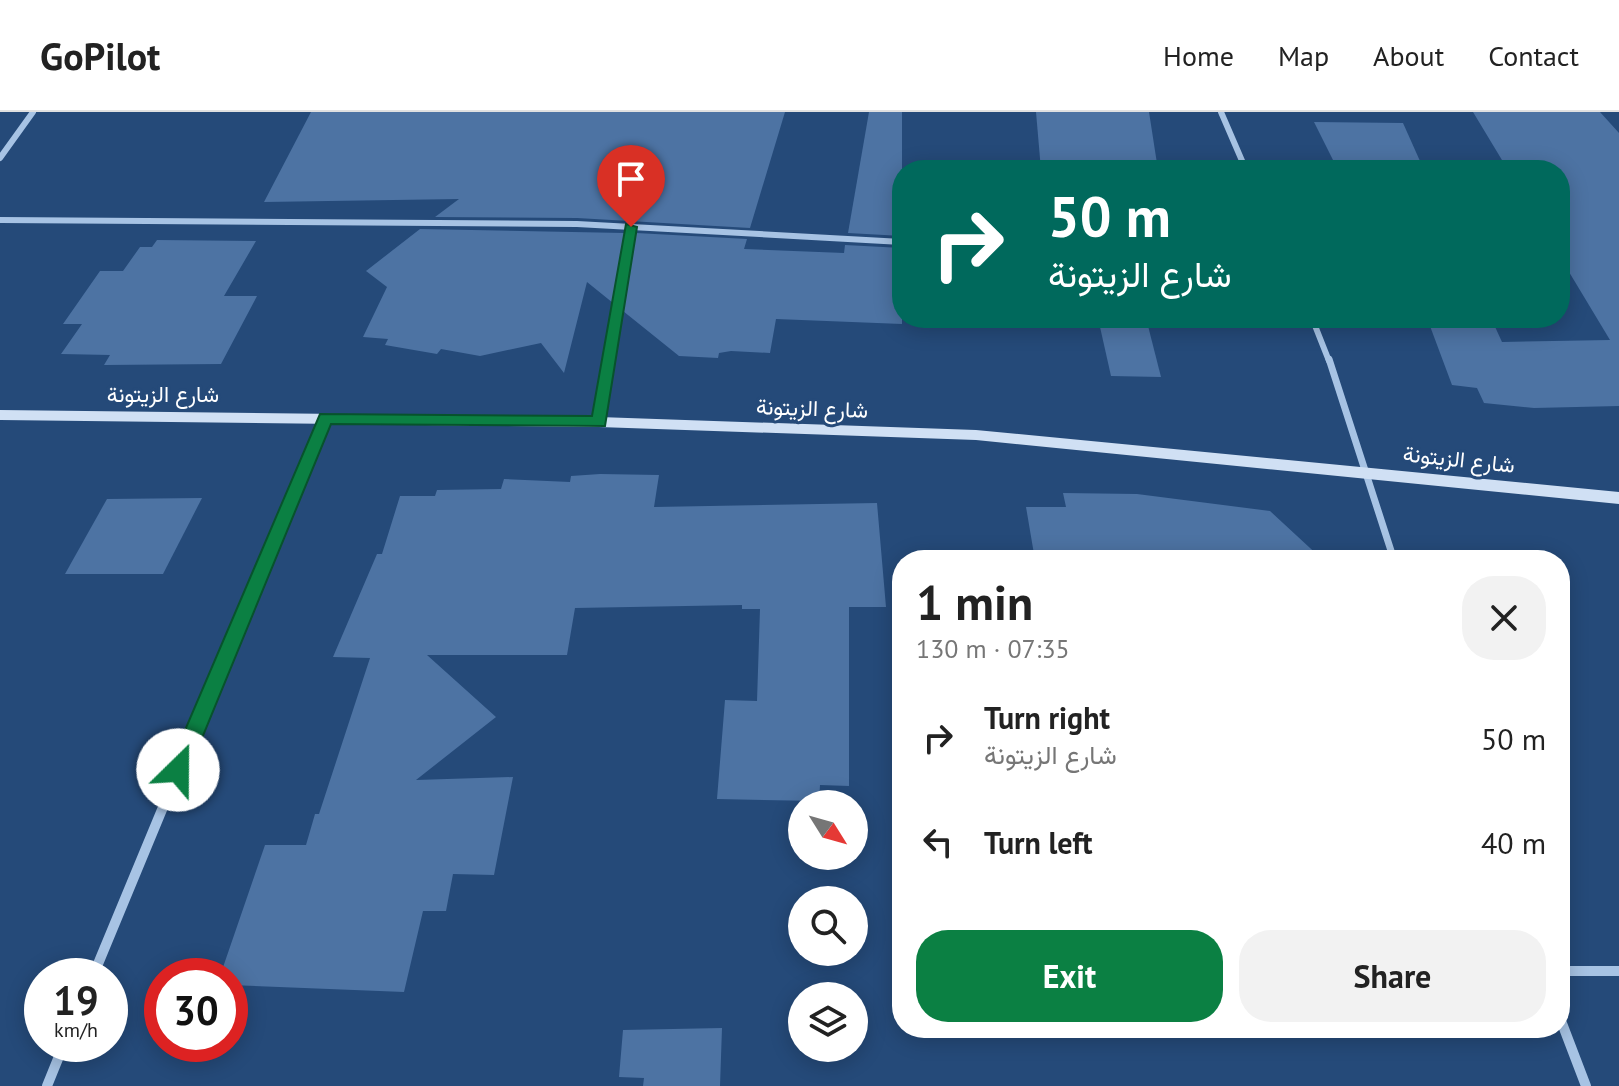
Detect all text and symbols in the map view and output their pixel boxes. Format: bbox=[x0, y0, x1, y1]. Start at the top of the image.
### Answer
text: GoPilot bbox=[40, 31, 160, 80]
text: Home bbox=[1163, 37, 1234, 74]
text: Map bbox=[1278, 37, 1329, 74]
text: About bbox=[1373, 37, 1444, 74]
text: Contact bbox=[1488, 37, 1579, 74]
pin bbox=[597, 145, 665, 227]
icon: arrive bbox=[609, 157, 653, 201]
text: 50 m bbox=[1048, 180, 1171, 252]
icon: right bbox=[916, 192, 1020, 296]
text: شارع الزيتونة bbox=[1048, 250, 1232, 297]
street label: شارع الزيتونة bbox=[107, 380, 219, 409]
street label: شارع الزيتونة bbox=[755, 392, 869, 425]
street label: شارع الزيتونة bbox=[1402, 439, 1516, 480]
text: 1 min bbox=[916, 571, 1033, 633]
button: close bbox=[1462, 576, 1546, 660]
text: 130 m · 07:35 bbox=[916, 632, 1070, 665]
text: Turn right bbox=[984, 698, 1110, 737]
icon: right bbox=[916, 716, 960, 760]
text: 50 m bbox=[1481, 719, 1546, 758]
position arrow bbox=[136, 728, 220, 812]
text: شارع الزيتونة bbox=[984, 738, 1117, 771]
north arrow bbox=[788, 790, 868, 870]
map controls bbox=[788, 790, 868, 1062]
icon: left bbox=[916, 820, 960, 864]
text: Turn left bbox=[984, 823, 1092, 862]
text: 40 m bbox=[1481, 823, 1546, 862]
button: search bbox=[788, 886, 868, 966]
button: Exit bbox=[916, 930, 1223, 1022]
button: Share bbox=[1239, 930, 1546, 1022]
speed limit sign: 30 bbox=[144, 958, 248, 1062]
text: 19 bbox=[53, 974, 99, 1026]
button: layers bbox=[788, 982, 868, 1062]
text: km/h bbox=[54, 1017, 98, 1043]

